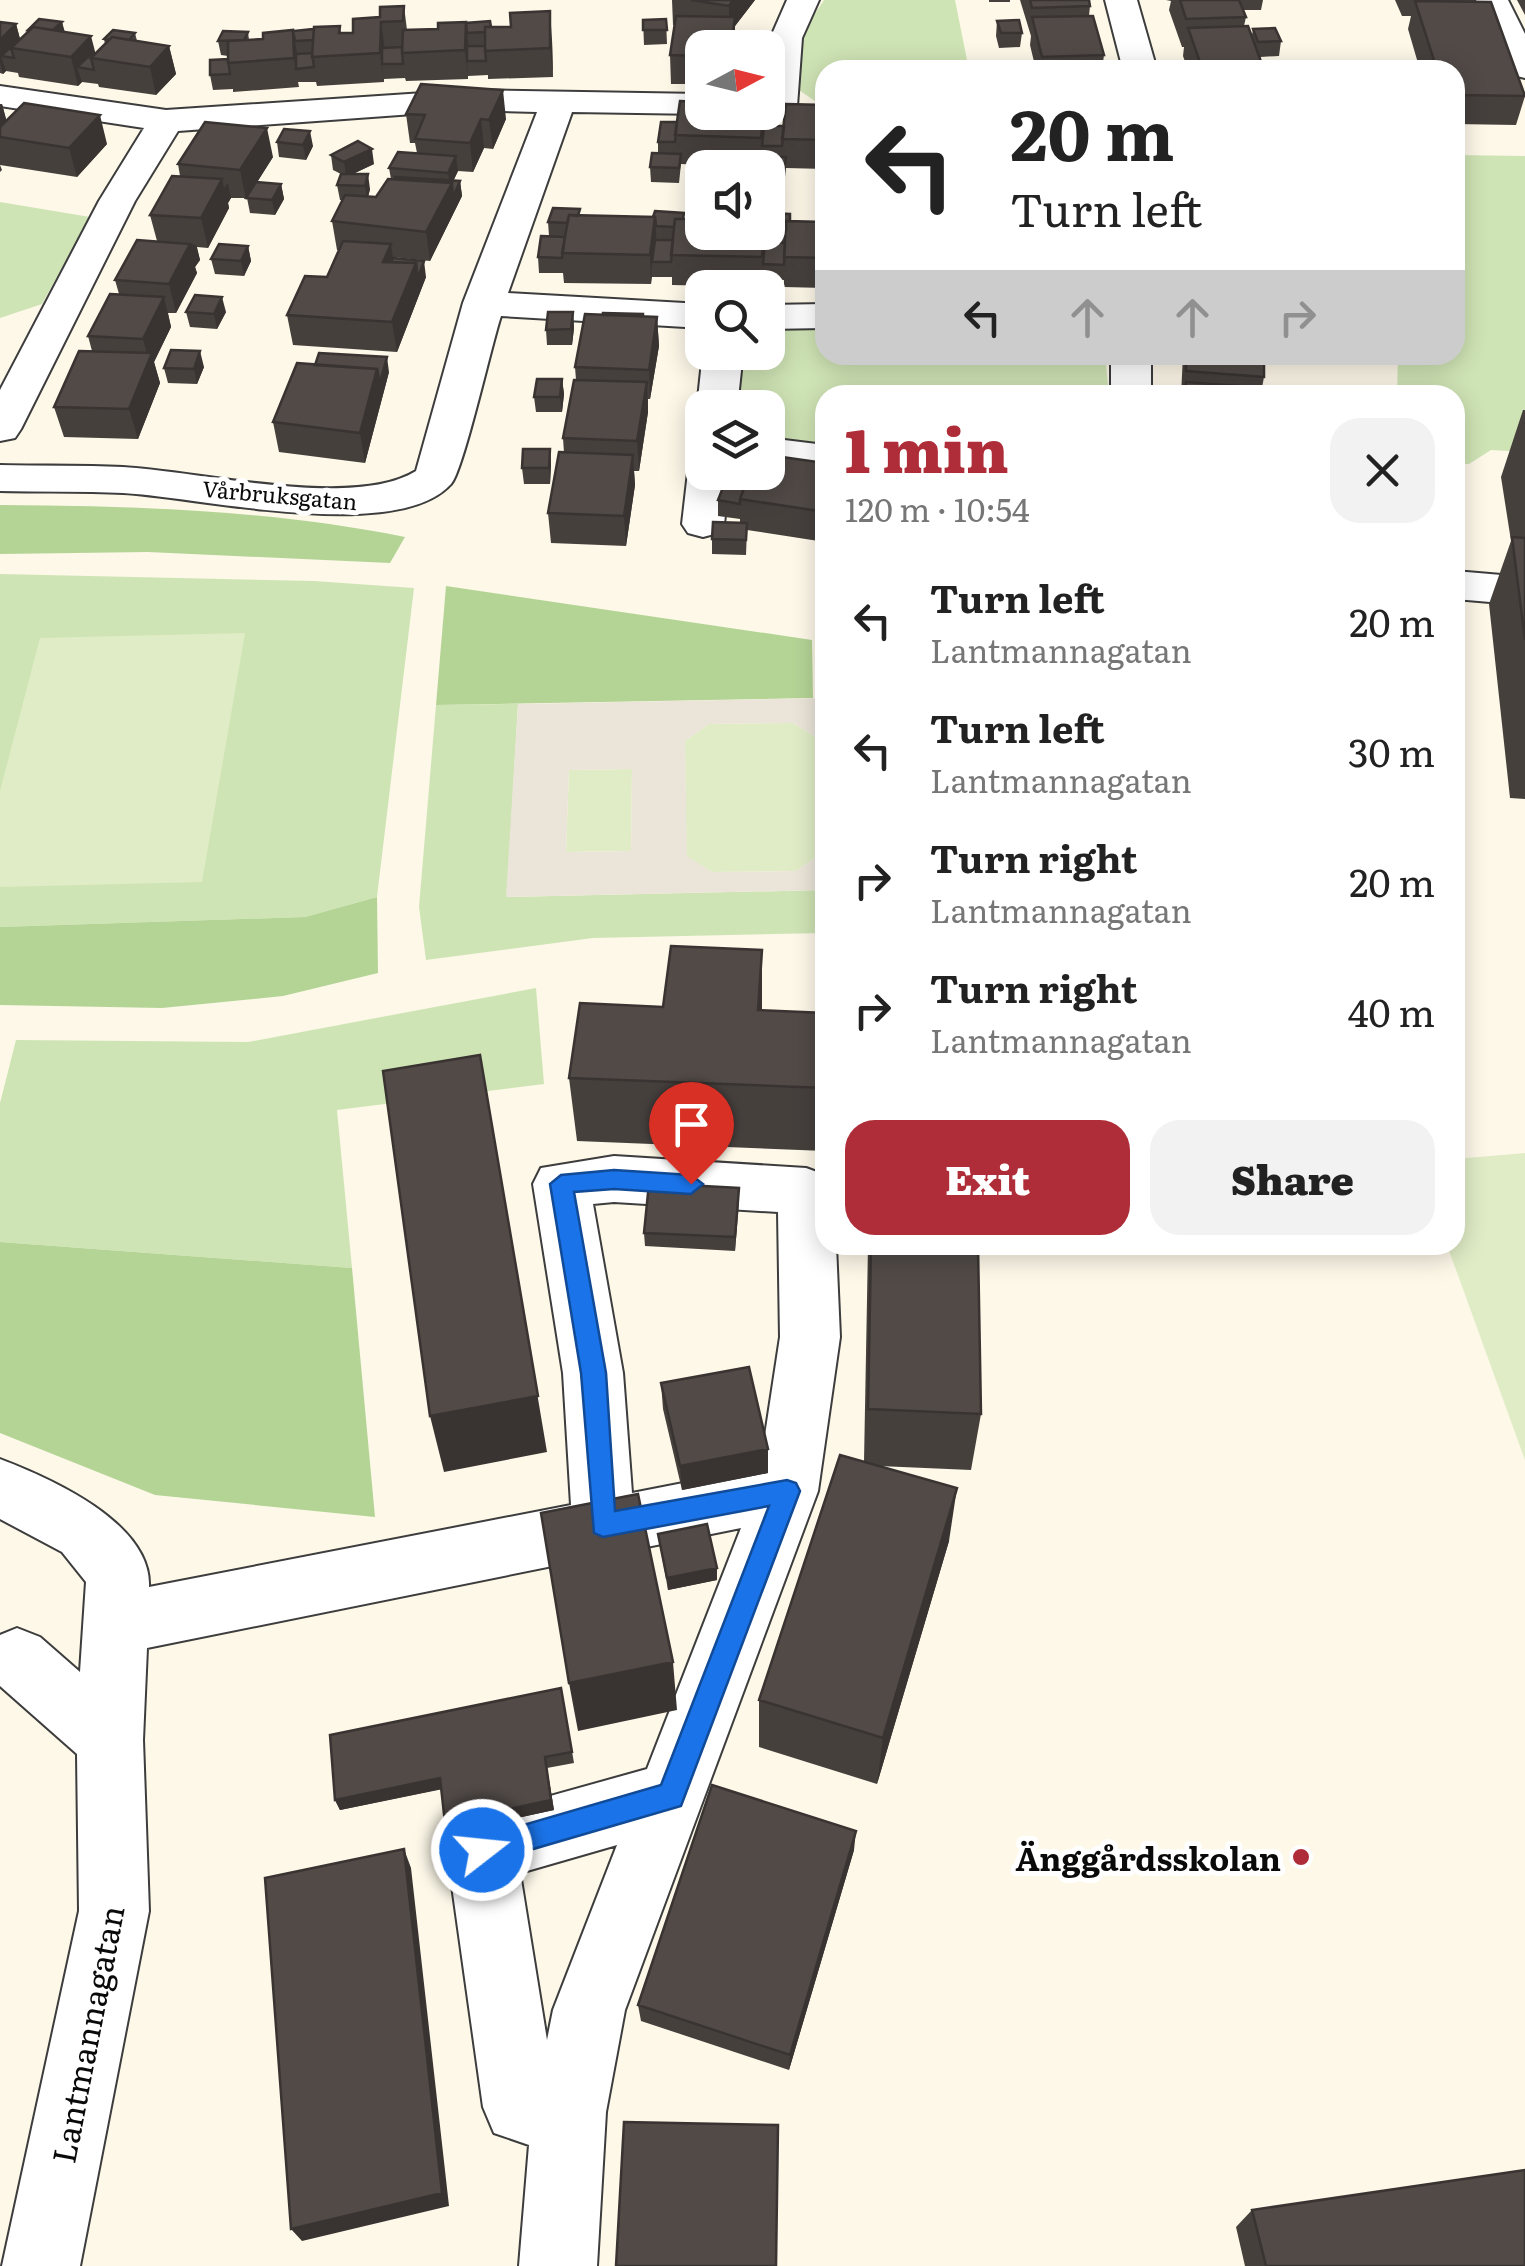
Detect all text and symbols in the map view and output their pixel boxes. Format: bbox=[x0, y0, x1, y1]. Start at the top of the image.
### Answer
north arrow bbox=[685, 30, 785, 130]
map controls bbox=[685, 30, 785, 490]
text: 20 m bbox=[1010, 79, 1175, 183]
icon: left bbox=[845, 100, 975, 230]
button: sound bbox=[685, 150, 785, 250]
text: Turn left bbox=[1010, 174, 1202, 241]
button: search bbox=[685, 270, 785, 370]
icon: left bbox=[955, 290, 1010, 345]
icon: ahead bbox=[1060, 290, 1115, 345]
icon: ahead bbox=[1165, 290, 1220, 345]
icon: right bbox=[1270, 290, 1325, 345]
button: layers bbox=[685, 390, 785, 490]
text: 1 min bbox=[845, 402, 1009, 491]
button: close bbox=[1330, 418, 1435, 523]
street label: Vårbruksgatan bbox=[201, 471, 359, 517]
text: 120 m · 10:54 bbox=[845, 484, 1030, 532]
text: Turn left bbox=[930, 568, 1105, 625]
text: 20 m bbox=[1349, 592, 1435, 649]
icon: left bbox=[845, 593, 900, 648]
text: Lantmannagatan bbox=[930, 625, 1192, 673]
text: Turn left bbox=[930, 698, 1105, 755]
text: 30 m bbox=[1348, 722, 1435, 779]
icon: left bbox=[845, 723, 900, 778]
text: Lantmannagatan bbox=[930, 755, 1192, 803]
text: Turn right bbox=[930, 828, 1137, 885]
text: 20 m bbox=[1349, 852, 1435, 909]
icon: right bbox=[845, 853, 900, 908]
text: Lantmannagatan bbox=[930, 885, 1192, 933]
text: Turn right bbox=[930, 958, 1137, 1015]
text: 40 m bbox=[1348, 982, 1435, 1039]
icon: right bbox=[845, 983, 900, 1038]
text: Lantmannagatan bbox=[930, 1015, 1192, 1063]
pin bbox=[649, 1082, 734, 1185]
icon: arrive bbox=[664, 1097, 719, 1152]
button: Exit bbox=[845, 1120, 1130, 1235]
button: Share bbox=[1150, 1120, 1435, 1235]
position arrow bbox=[430, 1798, 534, 1902]
place label: Änggårdsskolan bbox=[1016, 1833, 1281, 1881]
marker: Änggårdsskolan bbox=[1290, 1846, 1312, 1868]
street label: Lantmannagatan bbox=[37, 1901, 135, 2167]

